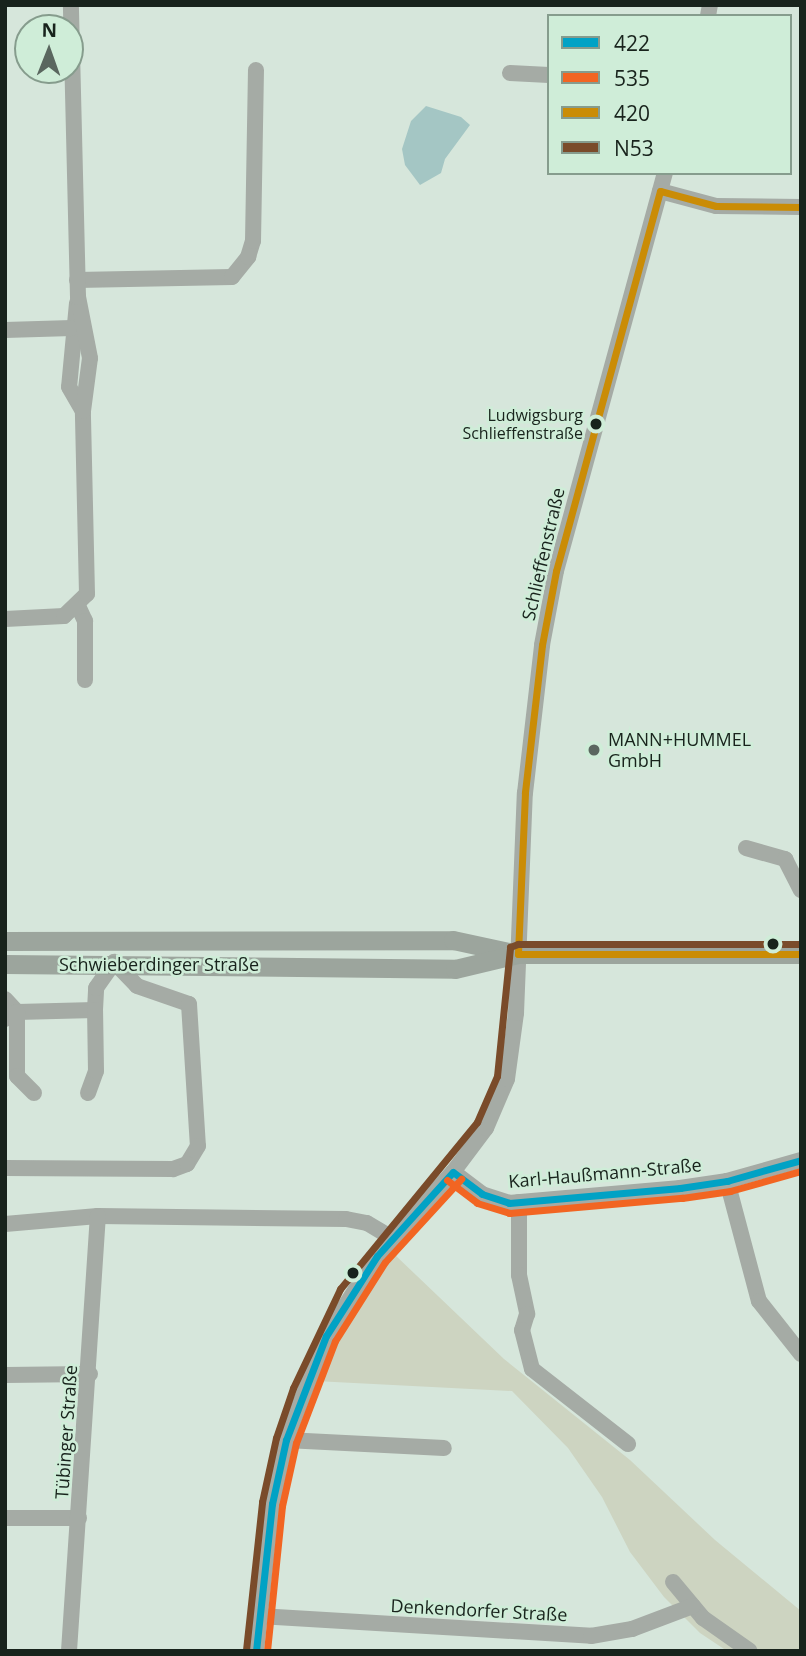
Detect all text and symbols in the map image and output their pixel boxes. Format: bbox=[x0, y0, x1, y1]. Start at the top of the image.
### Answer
north arrow bbox=[14, 14, 84, 84]
legend bbox=[547, 14, 792, 175]
text: N bbox=[41, 17, 57, 43]
text: 422 bbox=[614, 29, 650, 57]
text: 535 bbox=[614, 64, 650, 92]
text: 420 bbox=[614, 99, 650, 127]
text: N53 bbox=[614, 134, 654, 162]
place label: Ludwigsburg Schlieffenstraße bbox=[462, 405, 583, 443]
marker: Ludwigsburg Schlieffenstraße bbox=[589, 417, 603, 431]
street label: Schlieffenstraße bbox=[517, 485, 569, 623]
place label: MANN+HUMMEL GmbH bbox=[608, 729, 751, 772]
marker: MANN+HUMMEL GmbH bbox=[586, 742, 602, 758]
unlabelled marker bbox=[766, 937, 780, 951]
street label: Schwieberdinger Straße bbox=[59, 953, 259, 975]
street label: Karl-Haußmann-Straße bbox=[508, 1154, 702, 1192]
unlabelled marker bbox=[346, 1266, 360, 1280]
street label: Tübinger Straße bbox=[51, 1364, 81, 1500]
street label: Denkendorfer Straße bbox=[390, 1595, 568, 1625]

